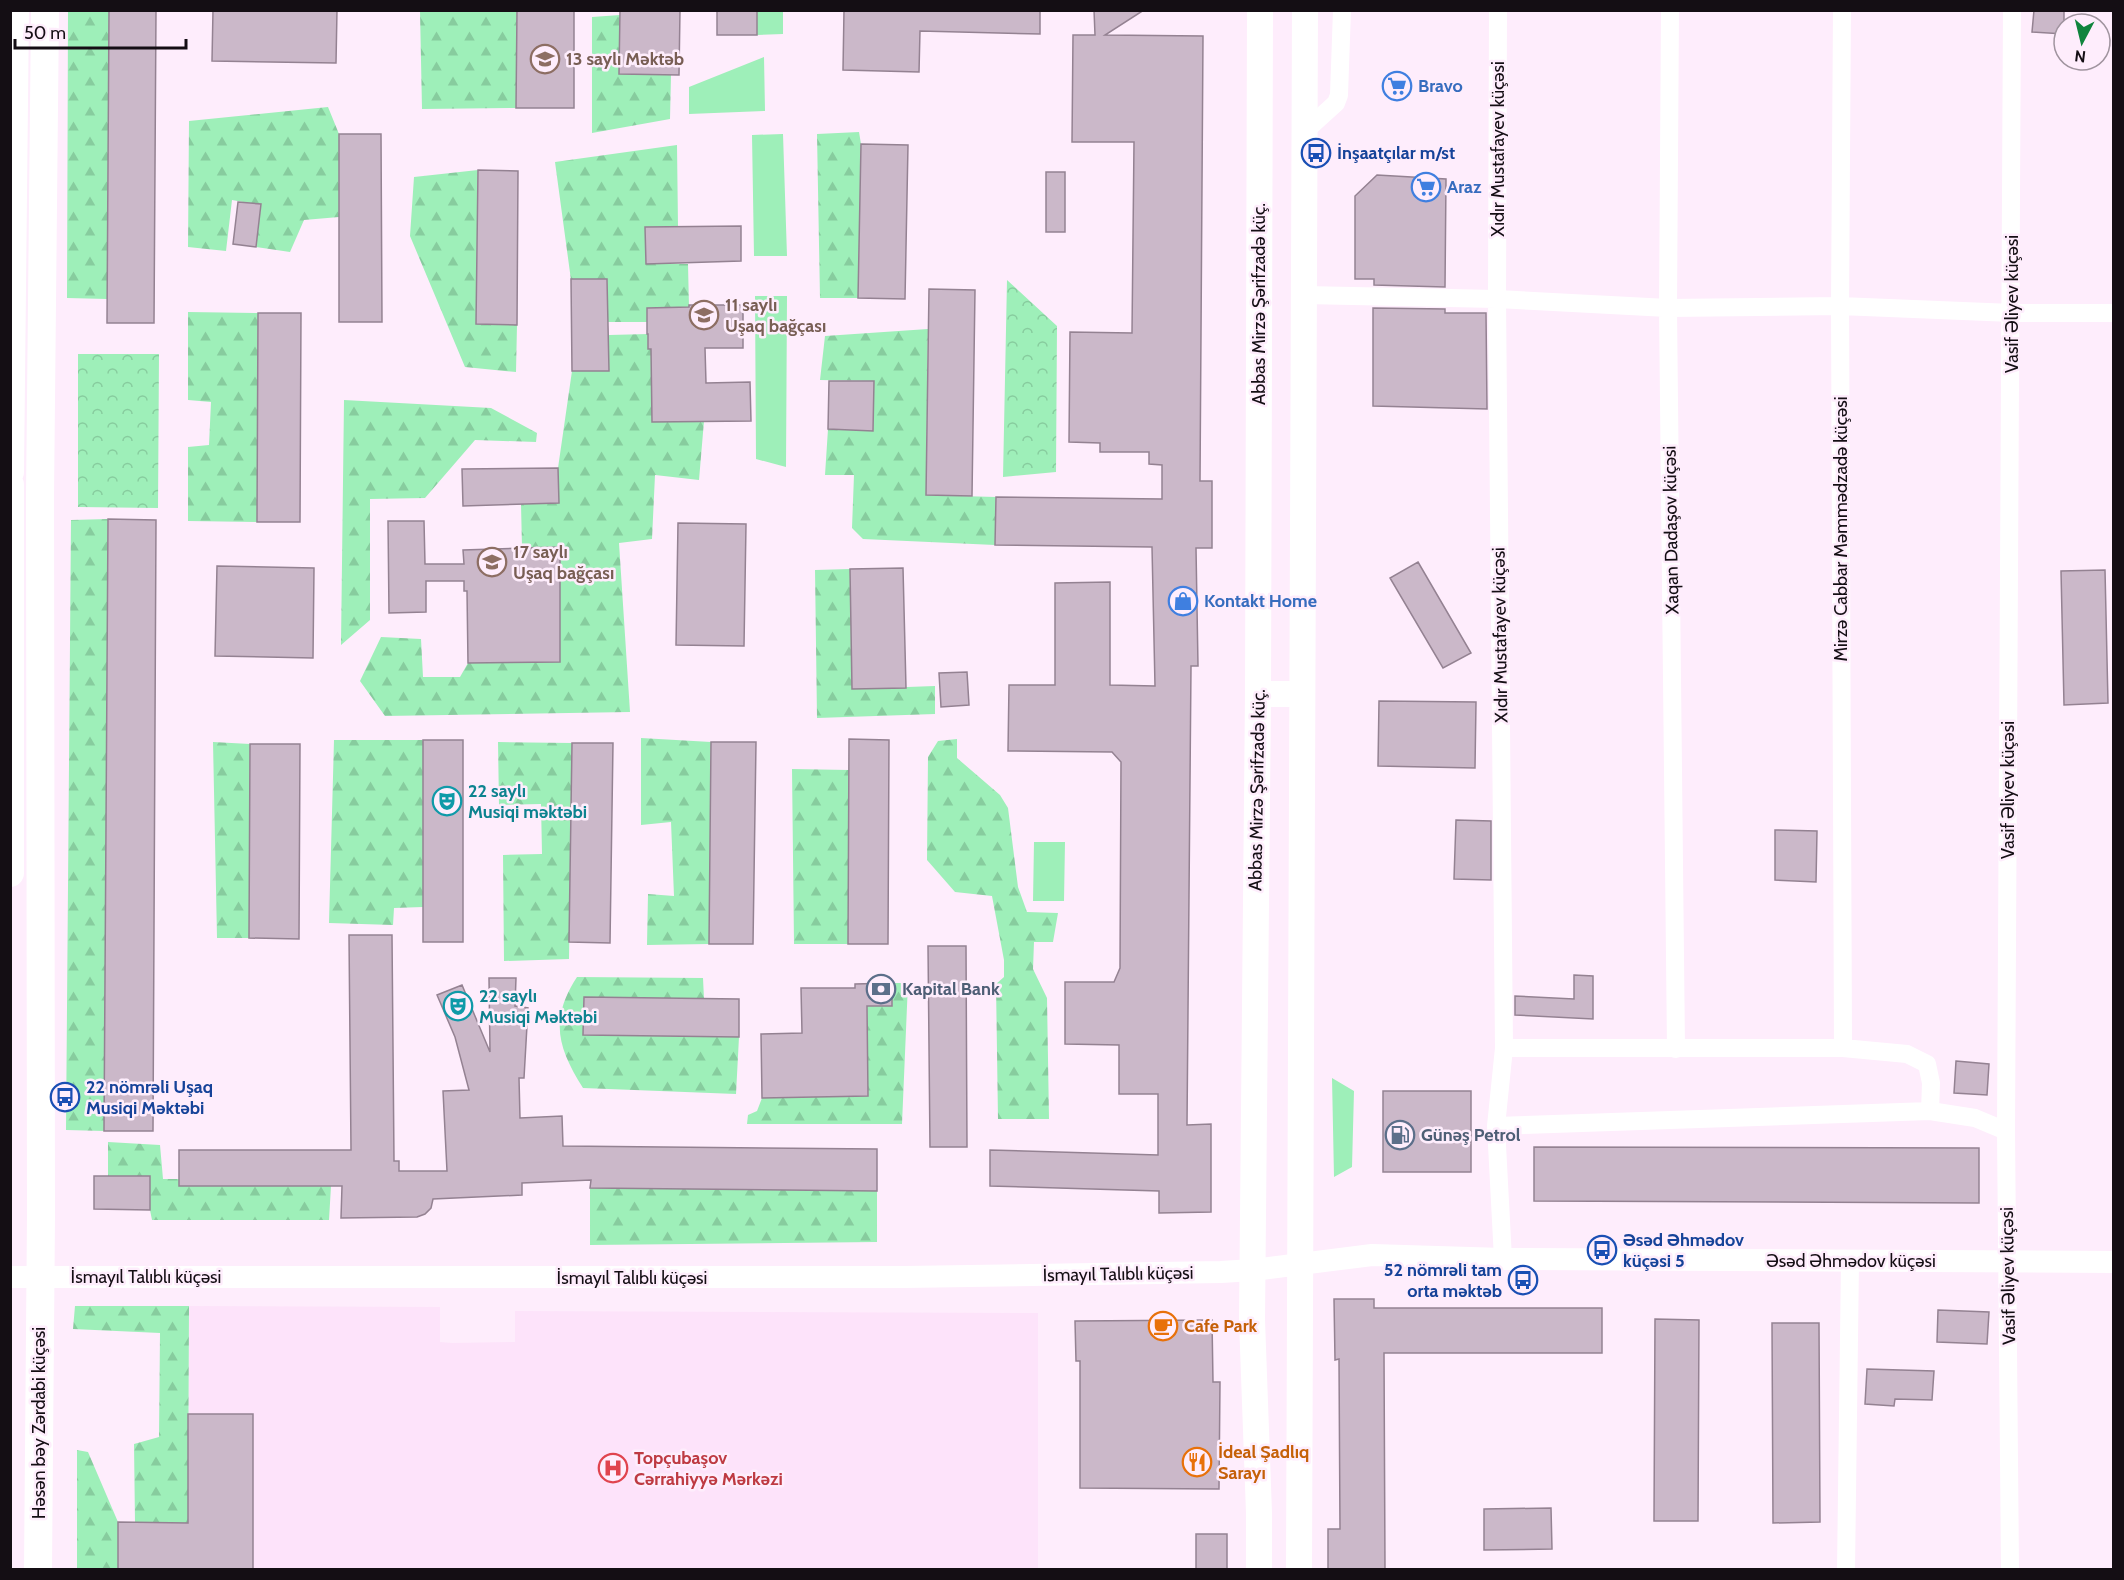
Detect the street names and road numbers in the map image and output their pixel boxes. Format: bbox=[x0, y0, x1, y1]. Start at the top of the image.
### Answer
street label: Xıdır Mustafayev küçəsi bbox=[1487, 61, 1509, 237]
street label: Abbas Mirzə Şərifzadə küç. bbox=[1248, 203, 1270, 405]
street label: Vasif Əliyev küçəsi bbox=[2001, 235, 2023, 373]
street label: Mirzə Cabbar Məmmədzadə küçəsi bbox=[1830, 397, 1852, 661]
street label: Xaqan Dadaşov küçəsi bbox=[1659, 446, 1683, 614]
street label: Xıdır Mustafayev küçəsi bbox=[1487, 547, 1513, 723]
street label: Abbas Mirzə Şərifzadə küç. bbox=[1244, 689, 1270, 891]
street label: Vasif Əliyev küçəsi bbox=[1997, 721, 2019, 859]
street label: Vasif Əliyev küçəsi bbox=[1996, 1207, 2020, 1345]
street label: Əsəd Əhmədov küçəsi bbox=[1766, 1250, 1936, 1272]
street label: İsmayıl Talıblı küçəsi bbox=[1042, 1262, 1194, 1286]
street label: İsmayıl Talıblı küçəsi bbox=[71, 1266, 221, 1288]
street label: İsmayıl Talıblı küçəsi bbox=[557, 1267, 707, 1289]
street label: Həsən bəy Zərdabi küçəsi bbox=[28, 1327, 50, 1519]

